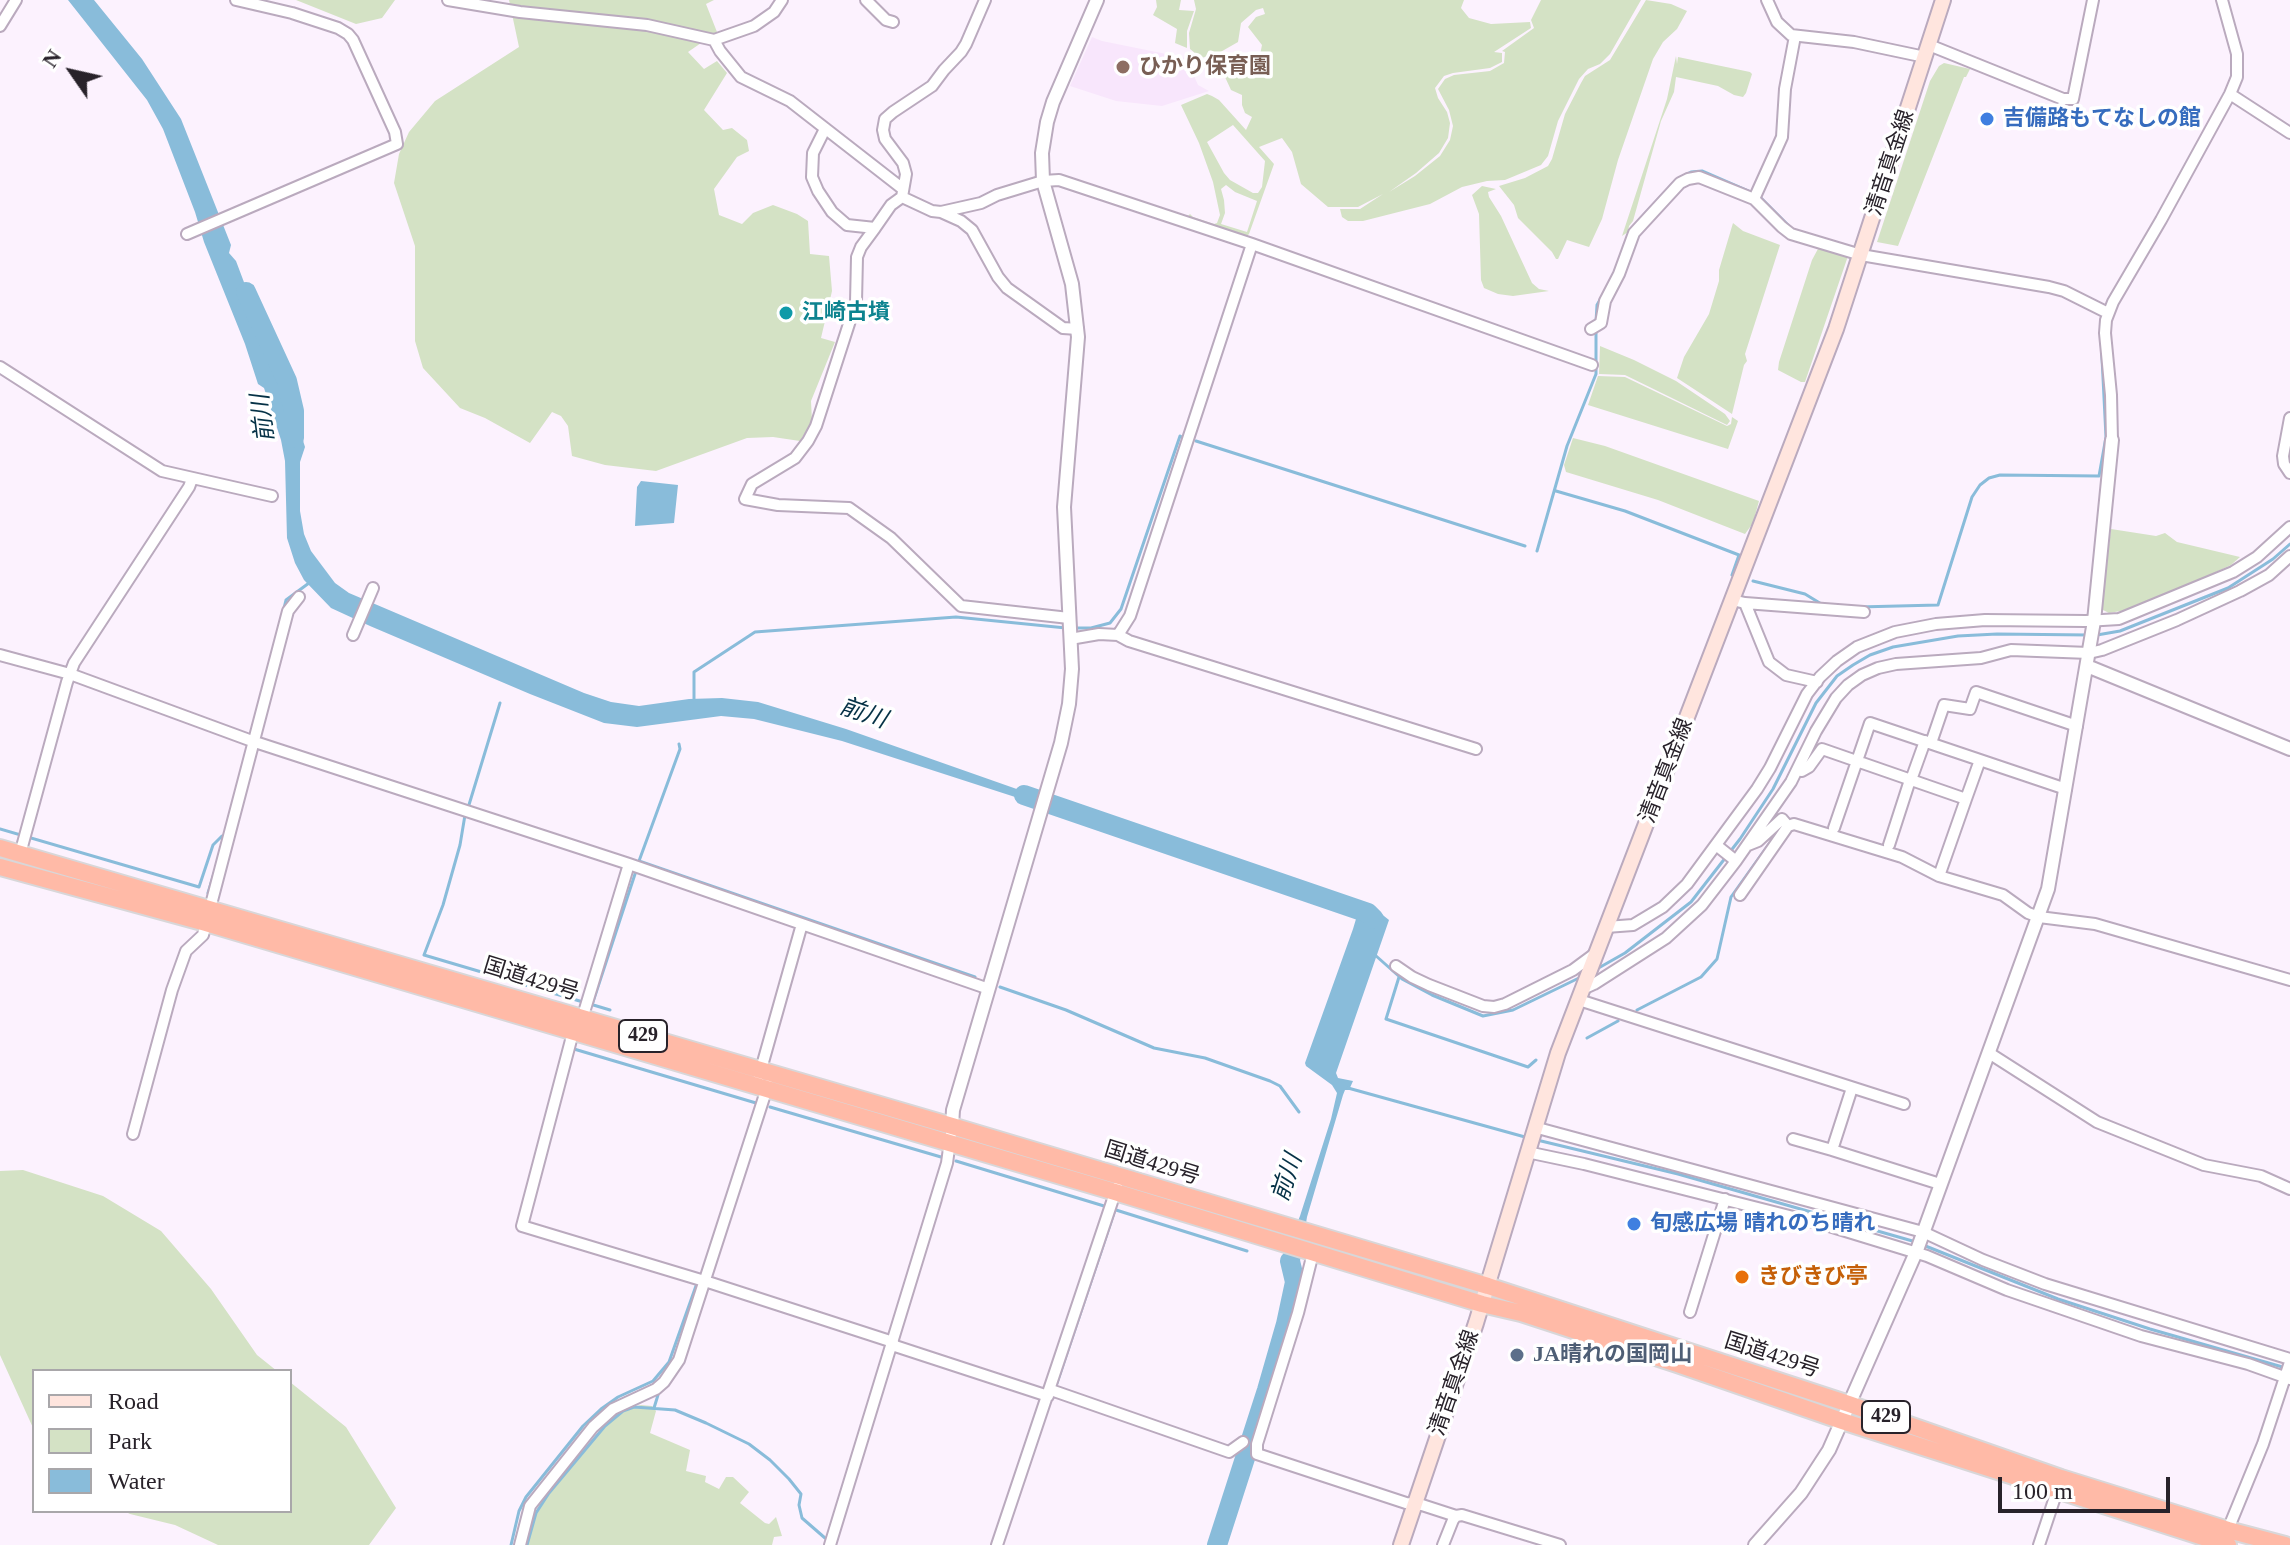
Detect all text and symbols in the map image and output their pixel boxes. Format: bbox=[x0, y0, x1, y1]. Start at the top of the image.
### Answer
north arrow bbox=[32, 32, 112, 112]
text: N bbox=[37, 45, 66, 72]
place label: ひかり保育園 bbox=[1139, 54, 1271, 80]
marker: ひかり保育園 bbox=[1114, 58, 1132, 76]
place label: 吉備路もてなしの館 bbox=[2003, 106, 2201, 132]
street label: 清音真金線 bbox=[1861, 107, 1921, 219]
marker: 吉備路もてなしの館 bbox=[1978, 110, 1996, 128]
place label: 江崎古墳 bbox=[802, 300, 890, 326]
marker: 江崎古墳 bbox=[777, 304, 795, 322]
water label: 前川 bbox=[247, 392, 281, 444]
water label: 前川 bbox=[836, 693, 890, 735]
street label: 清音真金線 bbox=[1635, 715, 1699, 827]
street label: 国道429号 bbox=[480, 953, 582, 1007]
road number: 429 bbox=[619, 1020, 667, 1052]
street label: 国道429号 bbox=[1101, 1137, 1203, 1191]
water label: 前川 bbox=[1267, 1151, 1309, 1205]
place label: 旬感広場 晴れのち晴れ bbox=[1650, 1211, 1875, 1237]
marker: 旬感広場 晴れのち晴れ bbox=[1625, 1215, 1643, 1233]
place label: きびきび亭 bbox=[1758, 1264, 1868, 1290]
marker: きびきび亭 bbox=[1733, 1268, 1751, 1286]
street label: 清音真金線 bbox=[1425, 1327, 1485, 1439]
street label: 国道429号 bbox=[1721, 1328, 1823, 1384]
place label: JA晴れの国岡山 bbox=[1533, 1342, 1692, 1368]
marker: JA晴れの国岡山 bbox=[1508, 1346, 1526, 1364]
legend bbox=[32, 1369, 292, 1513]
text: Road bbox=[108, 1388, 159, 1414]
road number: 429 bbox=[1862, 1401, 1910, 1433]
text: Park bbox=[108, 1428, 152, 1454]
scale bar bbox=[2002, 1461, 2174, 1511]
text: Water bbox=[108, 1468, 165, 1494]
text: 100 m bbox=[2012, 1478, 2073, 1504]

